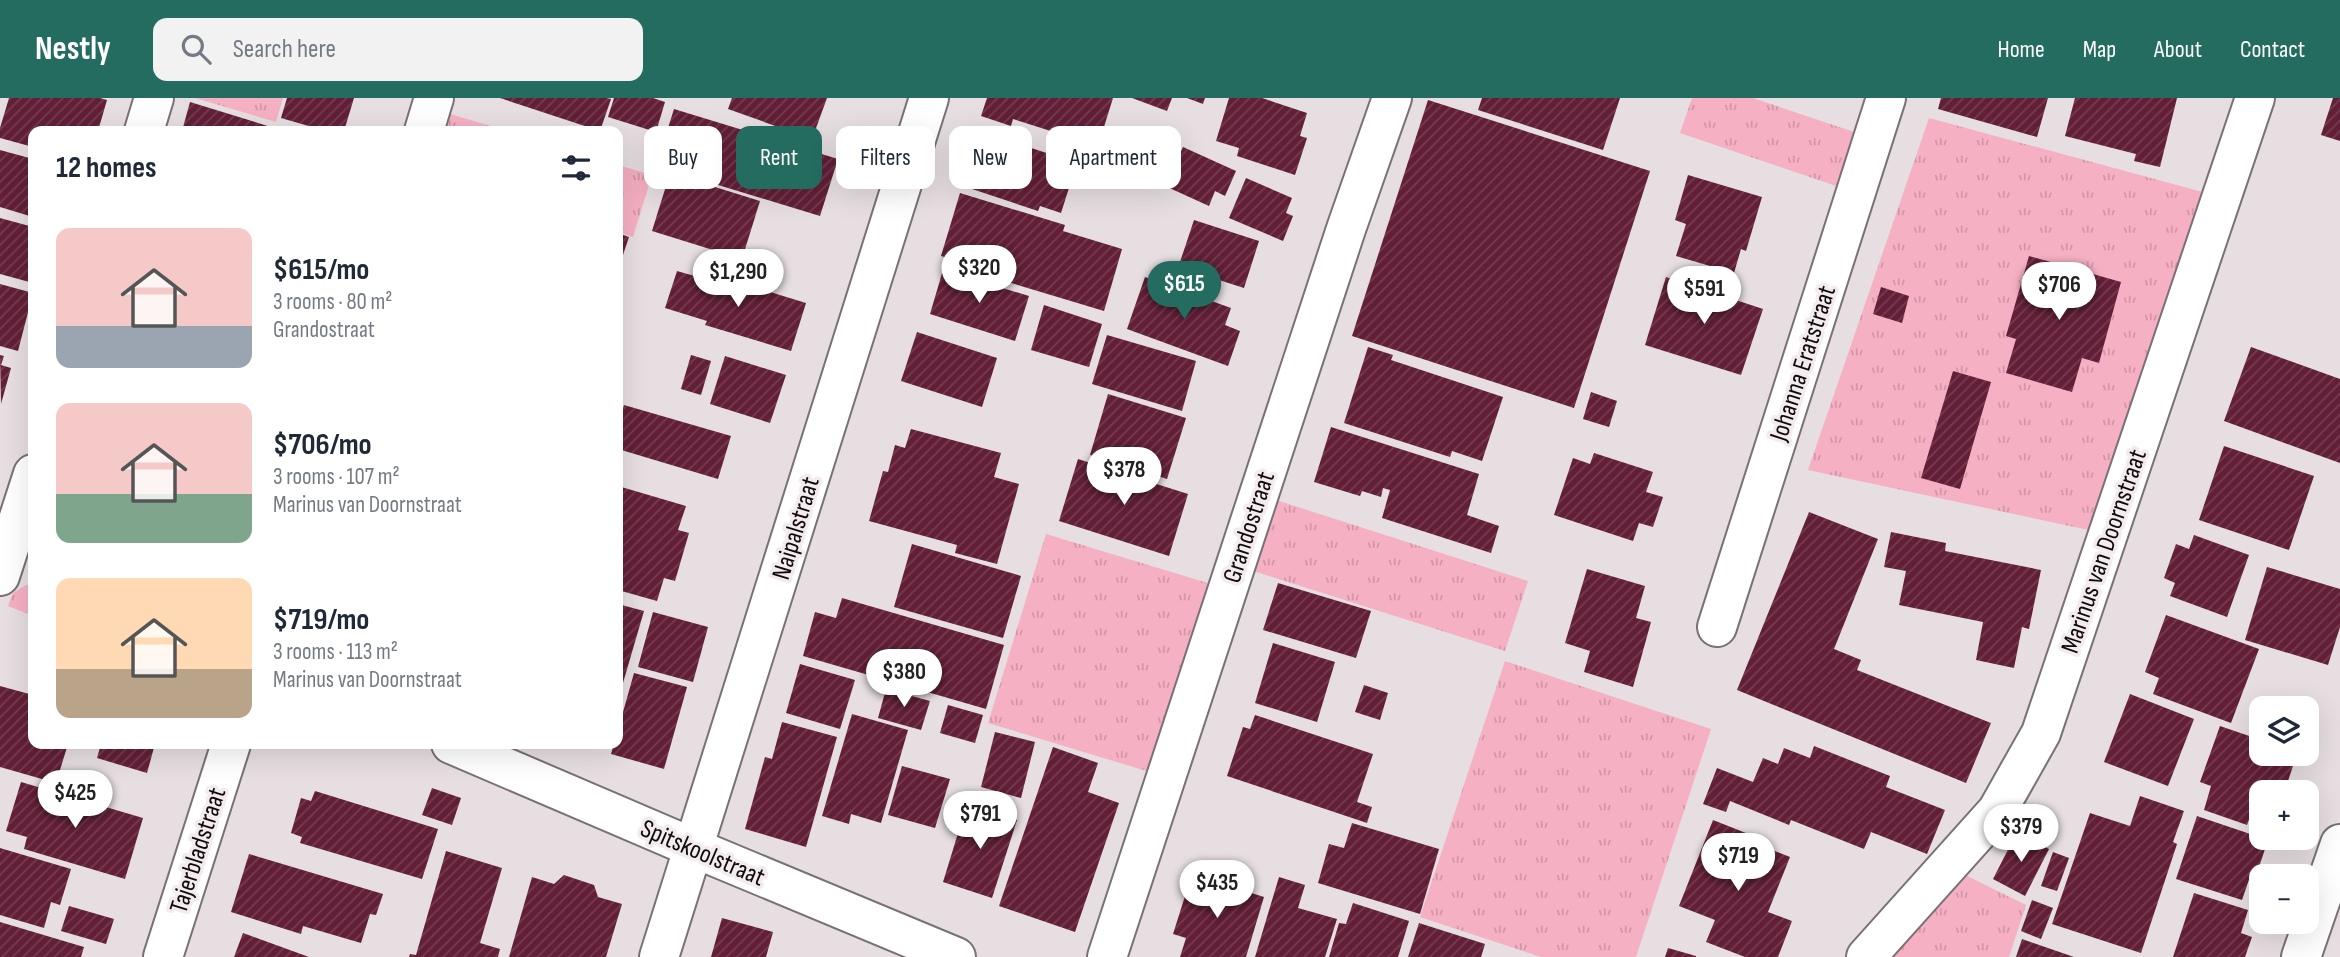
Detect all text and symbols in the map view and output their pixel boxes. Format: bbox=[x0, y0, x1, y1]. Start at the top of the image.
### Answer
search box bbox=[153, 18, 643, 81]
text: Nestly bbox=[35, 29, 111, 69]
icon: search bbox=[177, 30, 215, 68]
text: Search here bbox=[233, 34, 336, 65]
text: Home bbox=[1997, 35, 2045, 64]
text: Map bbox=[2083, 35, 2116, 64]
text: About bbox=[2154, 35, 2202, 64]
text: Contact bbox=[2240, 35, 2305, 64]
chip: Buy bbox=[644, 126, 722, 189]
chip: Rent bbox=[736, 126, 822, 189]
chip: Filters bbox=[836, 126, 935, 189]
chip: New bbox=[949, 126, 1032, 189]
chip: Apartment bbox=[1046, 126, 1181, 189]
icon: filters bbox=[557, 149, 595, 187]
text: 12 homes bbox=[56, 150, 157, 186]
pin: $320 bbox=[938, 246, 1020, 305]
pin: $1,290 bbox=[681, 250, 795, 309]
text: $615/mo bbox=[273, 252, 369, 288]
text: $320 bbox=[957, 254, 1001, 282]
icon: home bbox=[112, 256, 196, 340]
text: $1,290 bbox=[709, 258, 767, 286]
pin: $615 bbox=[1143, 262, 1225, 321]
pin: $706 bbox=[2018, 262, 2100, 322]
pin: $591 bbox=[1663, 266, 1745, 326]
text: $615 bbox=[1163, 270, 1205, 298]
text: $706 bbox=[2037, 271, 2081, 299]
text: $591 bbox=[1683, 275, 1725, 303]
street label: Johanna Eratstraat bbox=[1763, 282, 1843, 446]
text: 3 rooms · 80 m² bbox=[273, 288, 392, 316]
text: Grandostraat bbox=[273, 316, 375, 344]
text: $706/mo bbox=[273, 427, 372, 463]
icon: home bbox=[112, 431, 196, 515]
street label: Marinus van Doornstraat bbox=[2055, 446, 2154, 657]
pin: $378 bbox=[1083, 448, 1165, 507]
text: $378 bbox=[1103, 456, 1145, 484]
text: 3 rooms · 107 m² bbox=[273, 463, 400, 491]
street label: Grandostraat bbox=[1217, 468, 1282, 587]
street label: Naipalstraat bbox=[766, 473, 827, 584]
text: Marinus van Doornstraat bbox=[273, 491, 462, 519]
text: $719/mo bbox=[273, 602, 369, 638]
icon: home bbox=[112, 606, 196, 690]
text: 3 rooms · 113 m² bbox=[273, 638, 398, 666]
pin: $380 bbox=[863, 650, 945, 709]
text: $380 bbox=[882, 658, 926, 686]
text: Marinus van Doornstraat bbox=[273, 666, 462, 694]
map controls bbox=[2249, 696, 2319, 934]
button: layers bbox=[2249, 696, 2319, 766]
pin: $425 bbox=[34, 770, 116, 830]
text: $425 bbox=[54, 779, 96, 807]
button: + bbox=[2249, 780, 2319, 850]
street label: Tajerbladstraat bbox=[164, 784, 233, 917]
pin: $791 bbox=[939, 792, 1021, 851]
text: $791 bbox=[959, 800, 1001, 828]
pin: $379 bbox=[1980, 804, 2062, 864]
street label: Spitskoolstraat bbox=[636, 813, 769, 893]
text: $379 bbox=[1999, 813, 2043, 841]
pin: $719 bbox=[1697, 834, 1779, 893]
text: $719 bbox=[1717, 842, 1759, 870]
pin: $435 bbox=[1176, 860, 1258, 920]
button: − bbox=[2249, 864, 2319, 934]
text: $435 bbox=[1196, 869, 1238, 897]

